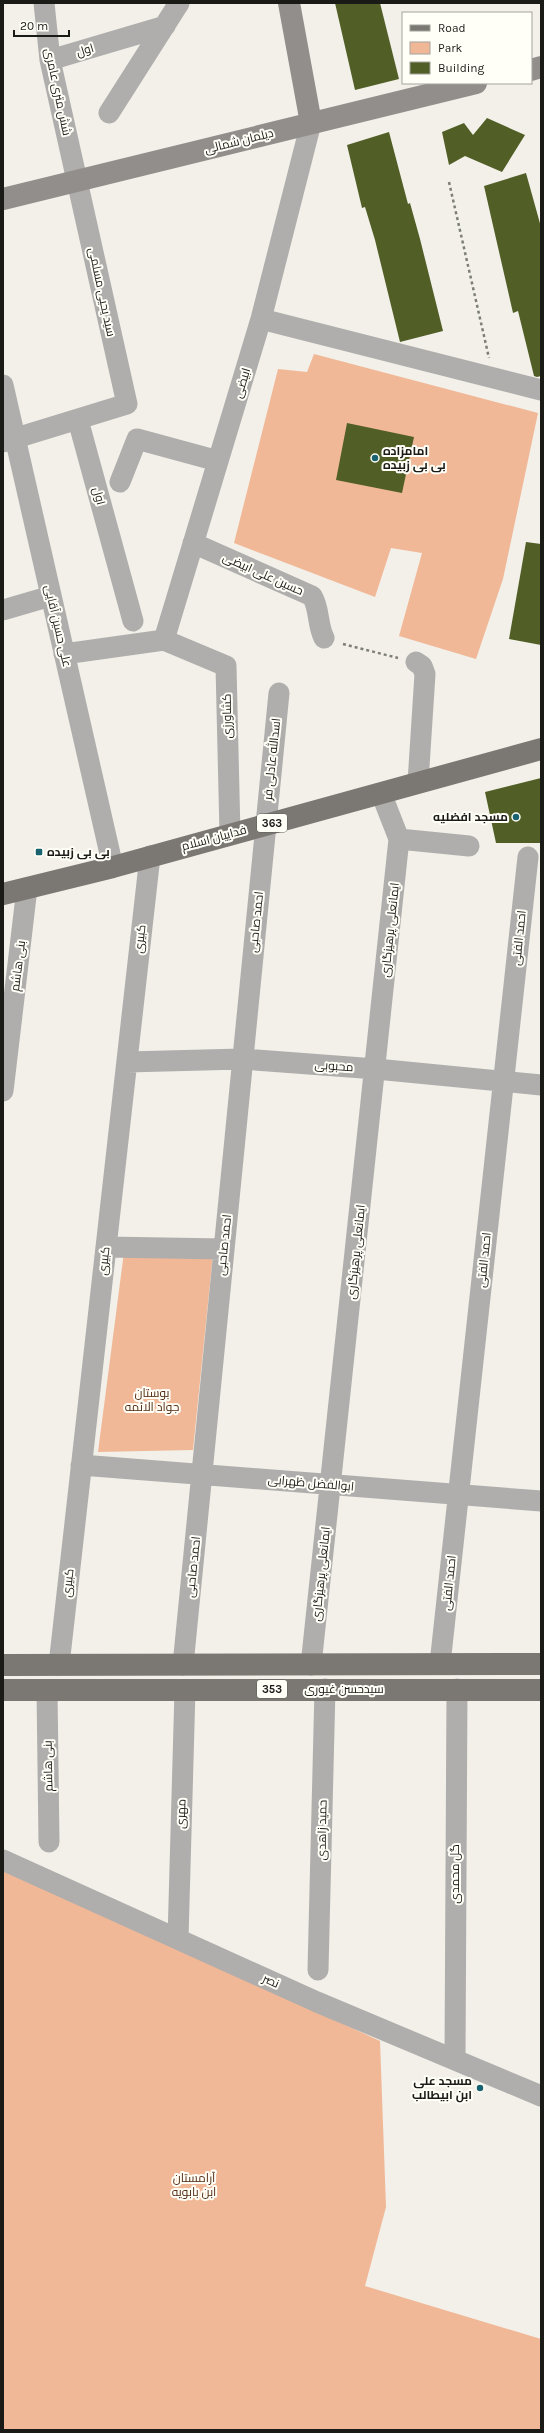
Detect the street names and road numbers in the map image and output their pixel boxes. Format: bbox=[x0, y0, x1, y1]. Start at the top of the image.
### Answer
street label: اول bbox=[74, 41, 96, 59]
street label: شش متری عامری bbox=[42, 47, 74, 137]
street label: دیلمان شمالی bbox=[203, 126, 275, 156]
street label: سید یحیی مسلمی bbox=[86, 246, 118, 338]
street label: ابیضی bbox=[231, 366, 253, 400]
street label: اول bbox=[90, 486, 108, 506]
street label: حسین علی ابیضی bbox=[221, 550, 305, 598]
street label: علی حسین آقایی bbox=[42, 584, 74, 668]
street label: کشاورزی bbox=[220, 693, 234, 739]
street label: اسدالله عادلی فر bbox=[260, 717, 283, 802]
road number: 363 bbox=[257, 814, 287, 832]
street label: فداییان اسلام bbox=[180, 823, 248, 854]
street label: ایمانعلی پرهیزگاری bbox=[378, 882, 404, 978]
street label: احمد صاحبی bbox=[246, 891, 266, 953]
street label: احمد الفتی bbox=[509, 910, 529, 966]
street label: کبیری bbox=[132, 924, 148, 954]
street label: بنی هاشم bbox=[8, 940, 29, 992]
street label: محبوبی bbox=[314, 1058, 354, 1074]
street label: ایمانعلی پرهیزگاری bbox=[344, 1204, 370, 1300]
street label: احمد صاحبی bbox=[214, 1214, 234, 1276]
street label: احمد الفتی bbox=[474, 1232, 494, 1288]
street label: کبیری bbox=[96, 1246, 112, 1276]
street label: ابوالفضل ظهرابی bbox=[267, 1472, 355, 1494]
street label: ایمانعلی پرهیزگاری bbox=[309, 1526, 335, 1622]
street label: احمد صاحبی bbox=[183, 1536, 203, 1598]
street label: احمد الفتی bbox=[439, 1555, 459, 1611]
street label: کبیری bbox=[60, 1568, 76, 1598]
road number: 353 bbox=[257, 1680, 287, 1698]
street label: سیدحسن غیوری bbox=[304, 1682, 384, 1696]
street label: بنی هاشم bbox=[41, 1740, 56, 1792]
street label: مهری bbox=[173, 1799, 189, 1829]
street label: حمید زاهدی bbox=[314, 1800, 330, 1860]
street label: گل محمدی bbox=[448, 1844, 462, 1904]
street label: نصر bbox=[260, 1971, 281, 1991]

